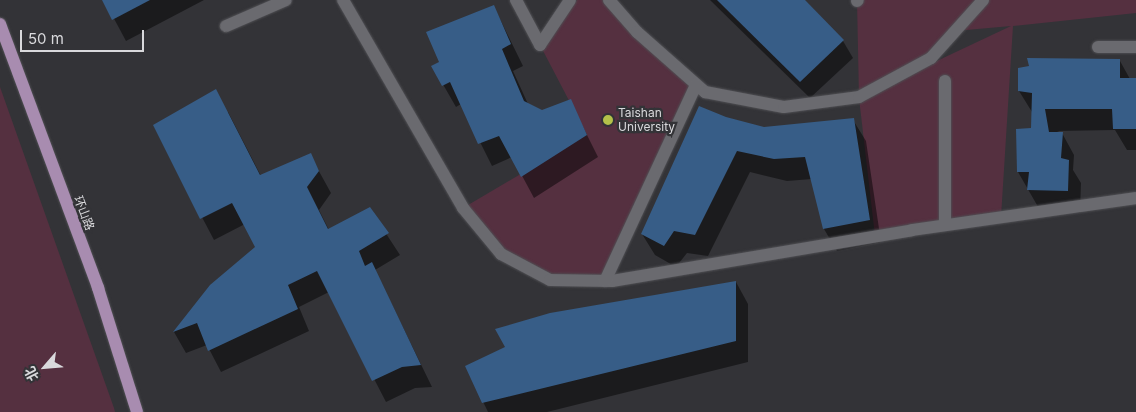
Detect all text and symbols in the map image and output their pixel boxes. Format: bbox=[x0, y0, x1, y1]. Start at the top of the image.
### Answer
scale bar bbox=[22, 20, 146, 52]
text: 50 m bbox=[28, 29, 64, 48]
place label: Taishan University bbox=[618, 106, 675, 134]
marker: Taishan University bbox=[602, 114, 614, 126]
street label: 环山路 bbox=[71, 194, 97, 232]
north arrow bbox=[20, 342, 70, 392]
text: 北 bbox=[20, 364, 42, 384]

